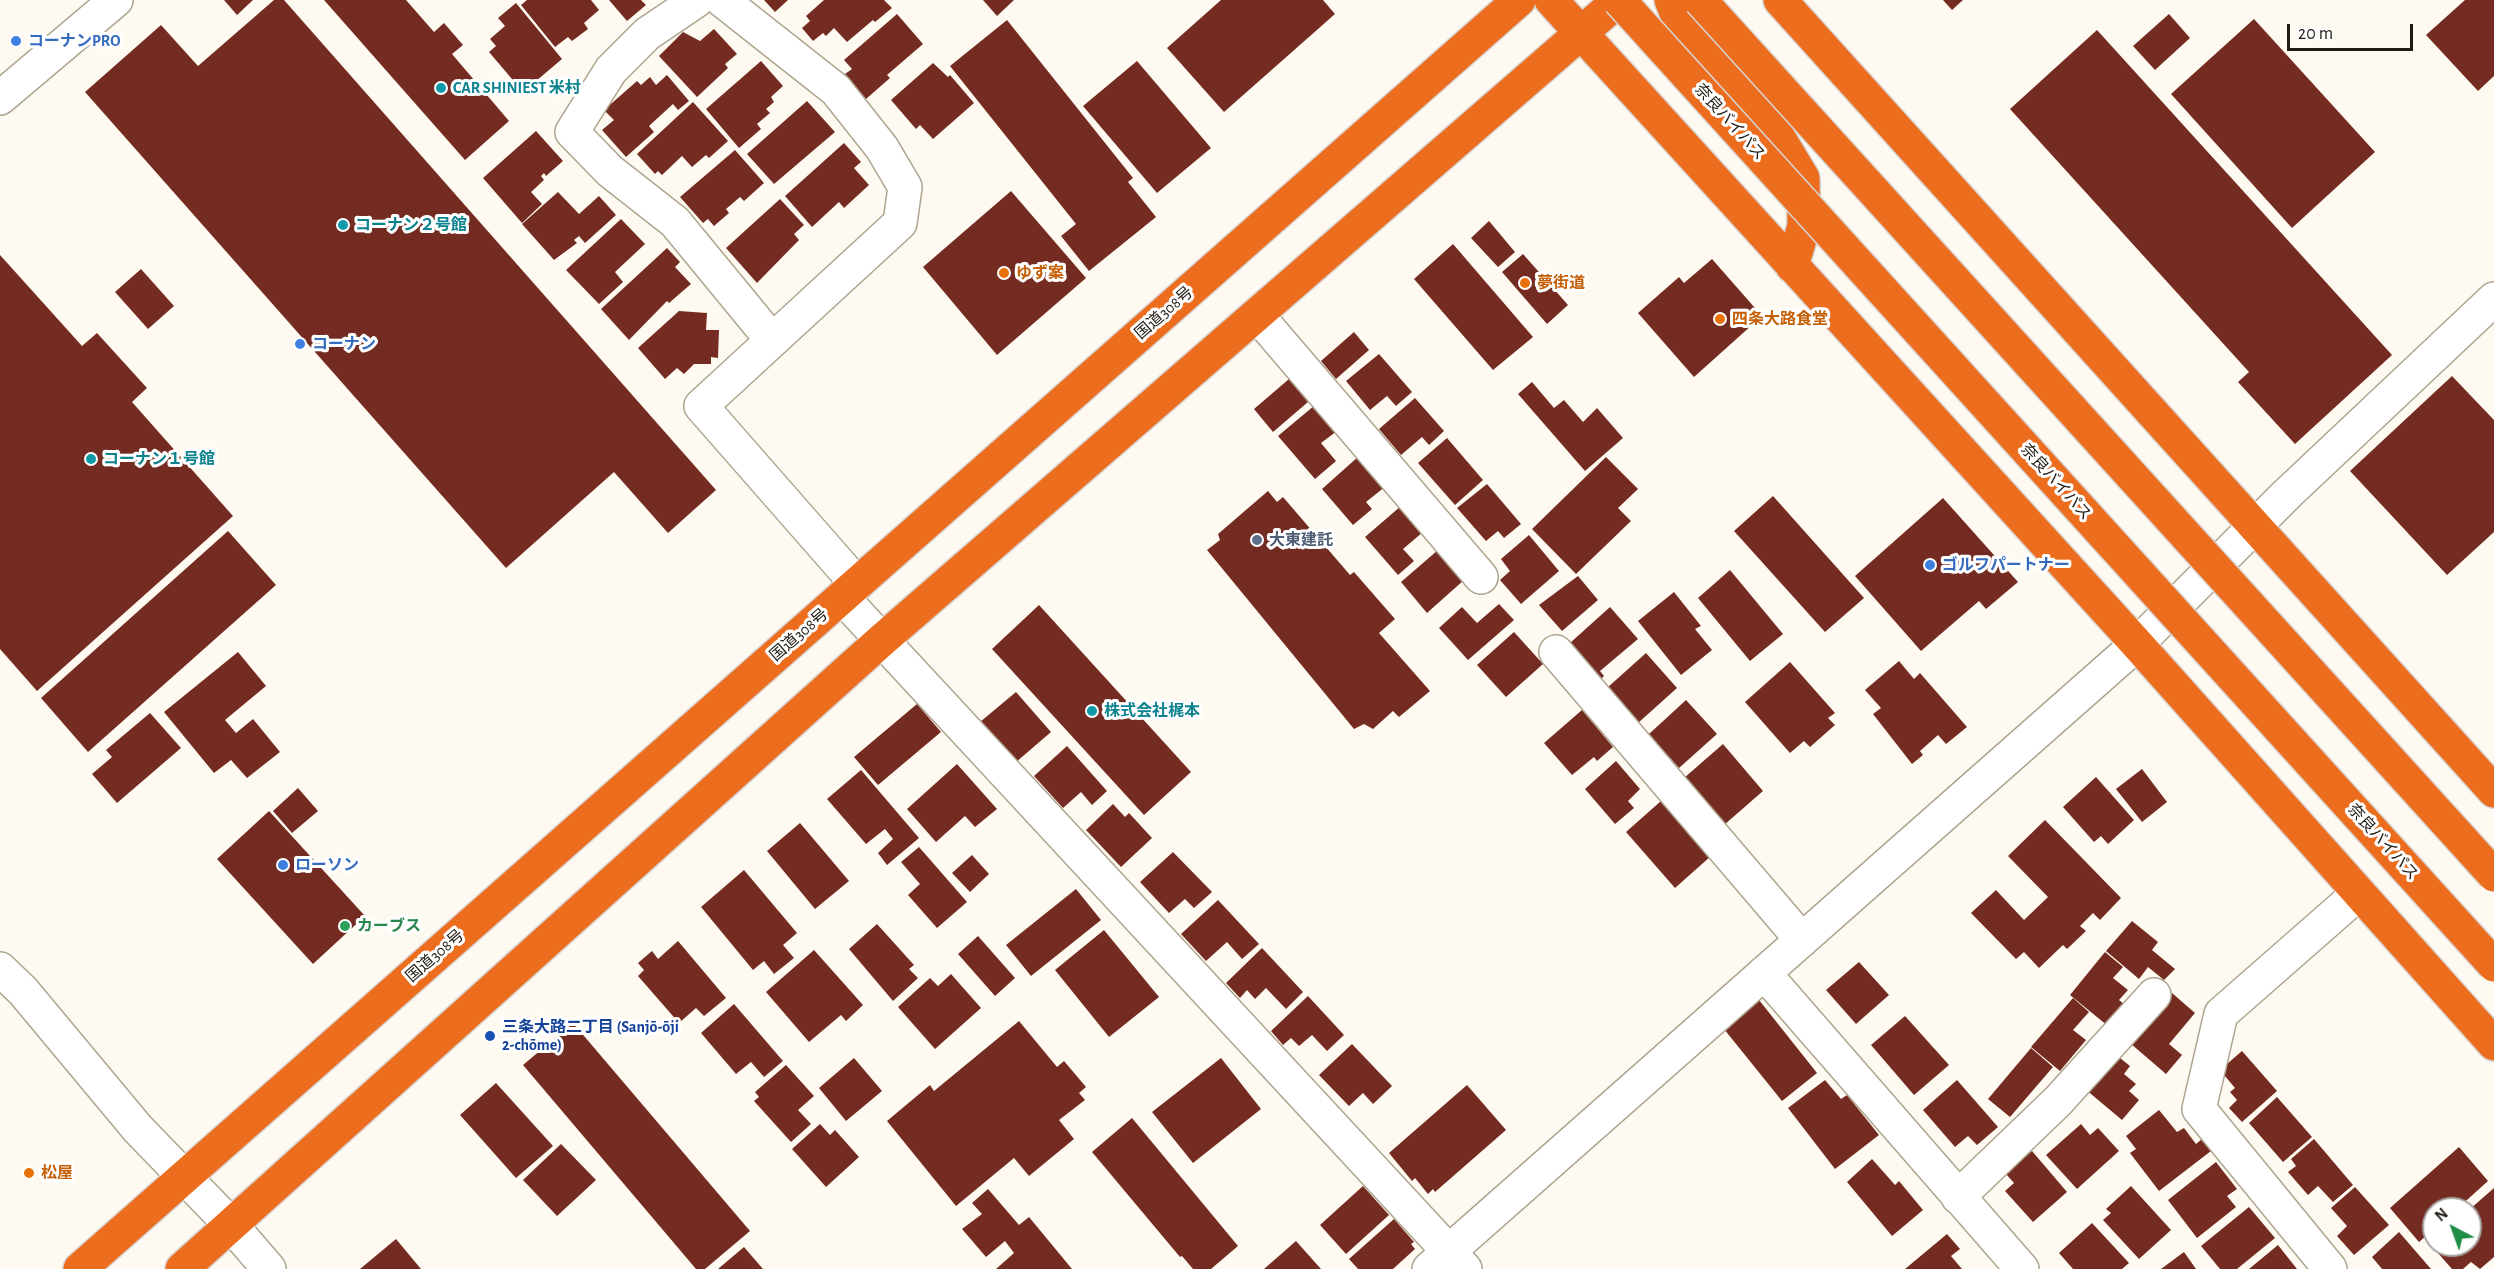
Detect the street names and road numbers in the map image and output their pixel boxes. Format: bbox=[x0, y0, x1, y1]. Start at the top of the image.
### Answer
street label: 奈良バイパス bbox=[1691, 80, 1769, 164]
street label: 国道308号 bbox=[1131, 283, 1197, 343]
street label: 奈良バイパス bbox=[2017, 440, 2095, 524]
street label: 国道308号 bbox=[766, 605, 832, 665]
street label: 奈良バイパス bbox=[2344, 800, 2422, 884]
street label: 国道308号 bbox=[402, 926, 468, 986]

